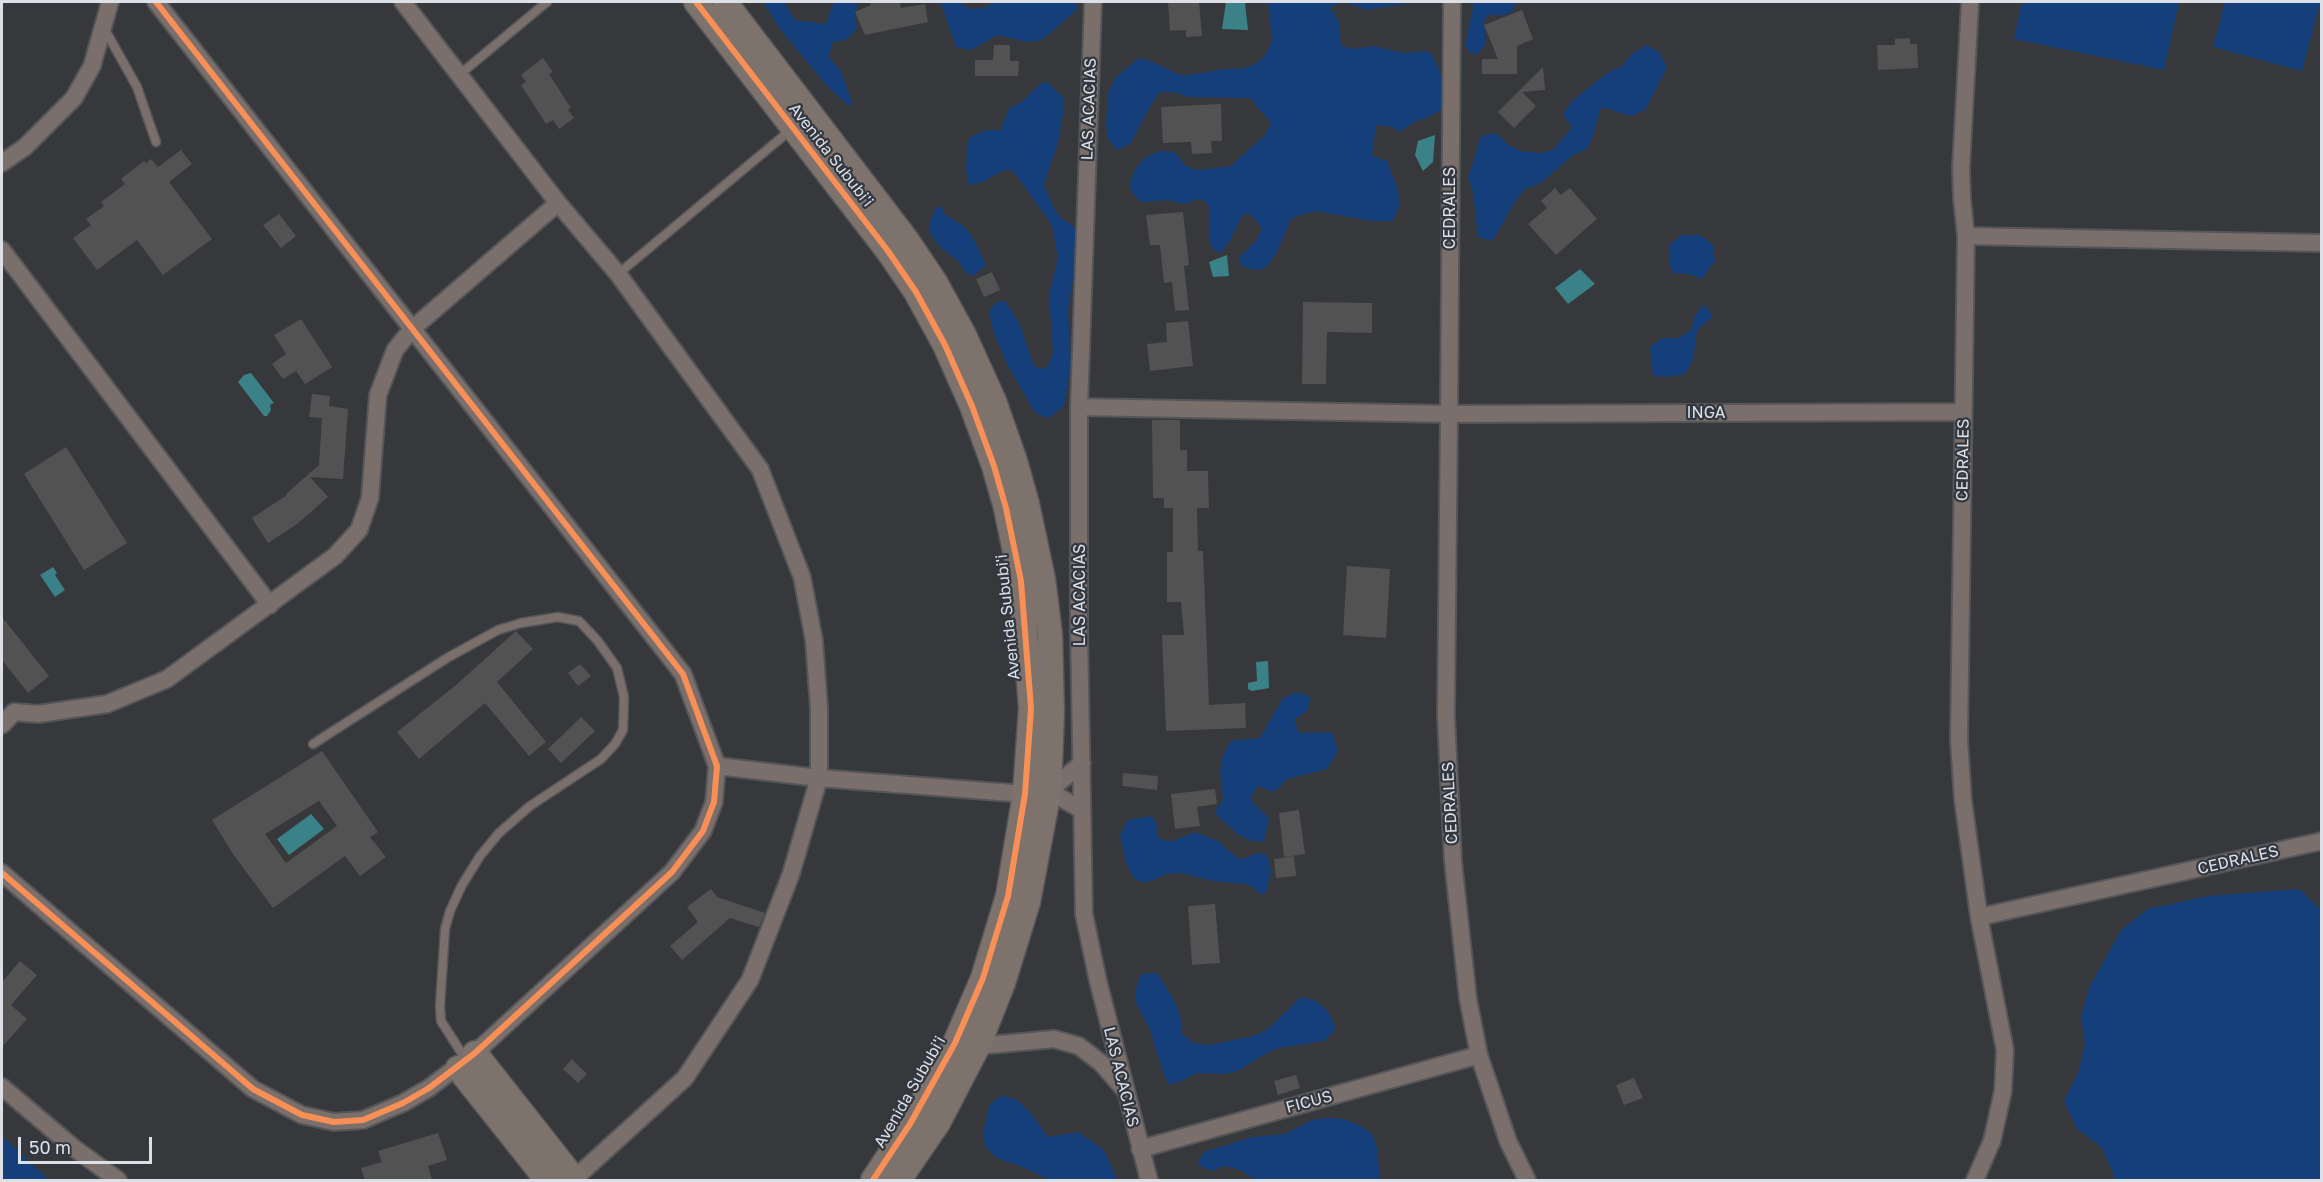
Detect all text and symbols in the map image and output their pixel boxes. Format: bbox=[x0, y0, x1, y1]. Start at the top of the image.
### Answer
street label: LAS ACACIAS bbox=[1078, 57, 1100, 161]
street label: Avenida Sububi'i bbox=[785, 99, 877, 211]
street label: CEDRALES bbox=[1440, 167, 1460, 249]
street label: INGA bbox=[1687, 403, 1725, 423]
street label: CEDRALES bbox=[1953, 419, 1973, 501]
street label: LAS ACACIAS bbox=[1070, 544, 1090, 646]
street label: Avenida Sububi'i bbox=[992, 553, 1024, 681]
street label: CEDRALES bbox=[1438, 761, 1462, 845]
street label: CEDRALES bbox=[2196, 841, 2280, 879]
street label: LAS ACACIAS bbox=[1099, 1025, 1143, 1129]
street label: Avenida Sububi'i bbox=[870, 1033, 950, 1151]
street label: FICUS bbox=[1284, 1087, 1334, 1117]
scale bar bbox=[21, 1125, 154, 1163]
text: 50 m bbox=[29, 1136, 71, 1158]

